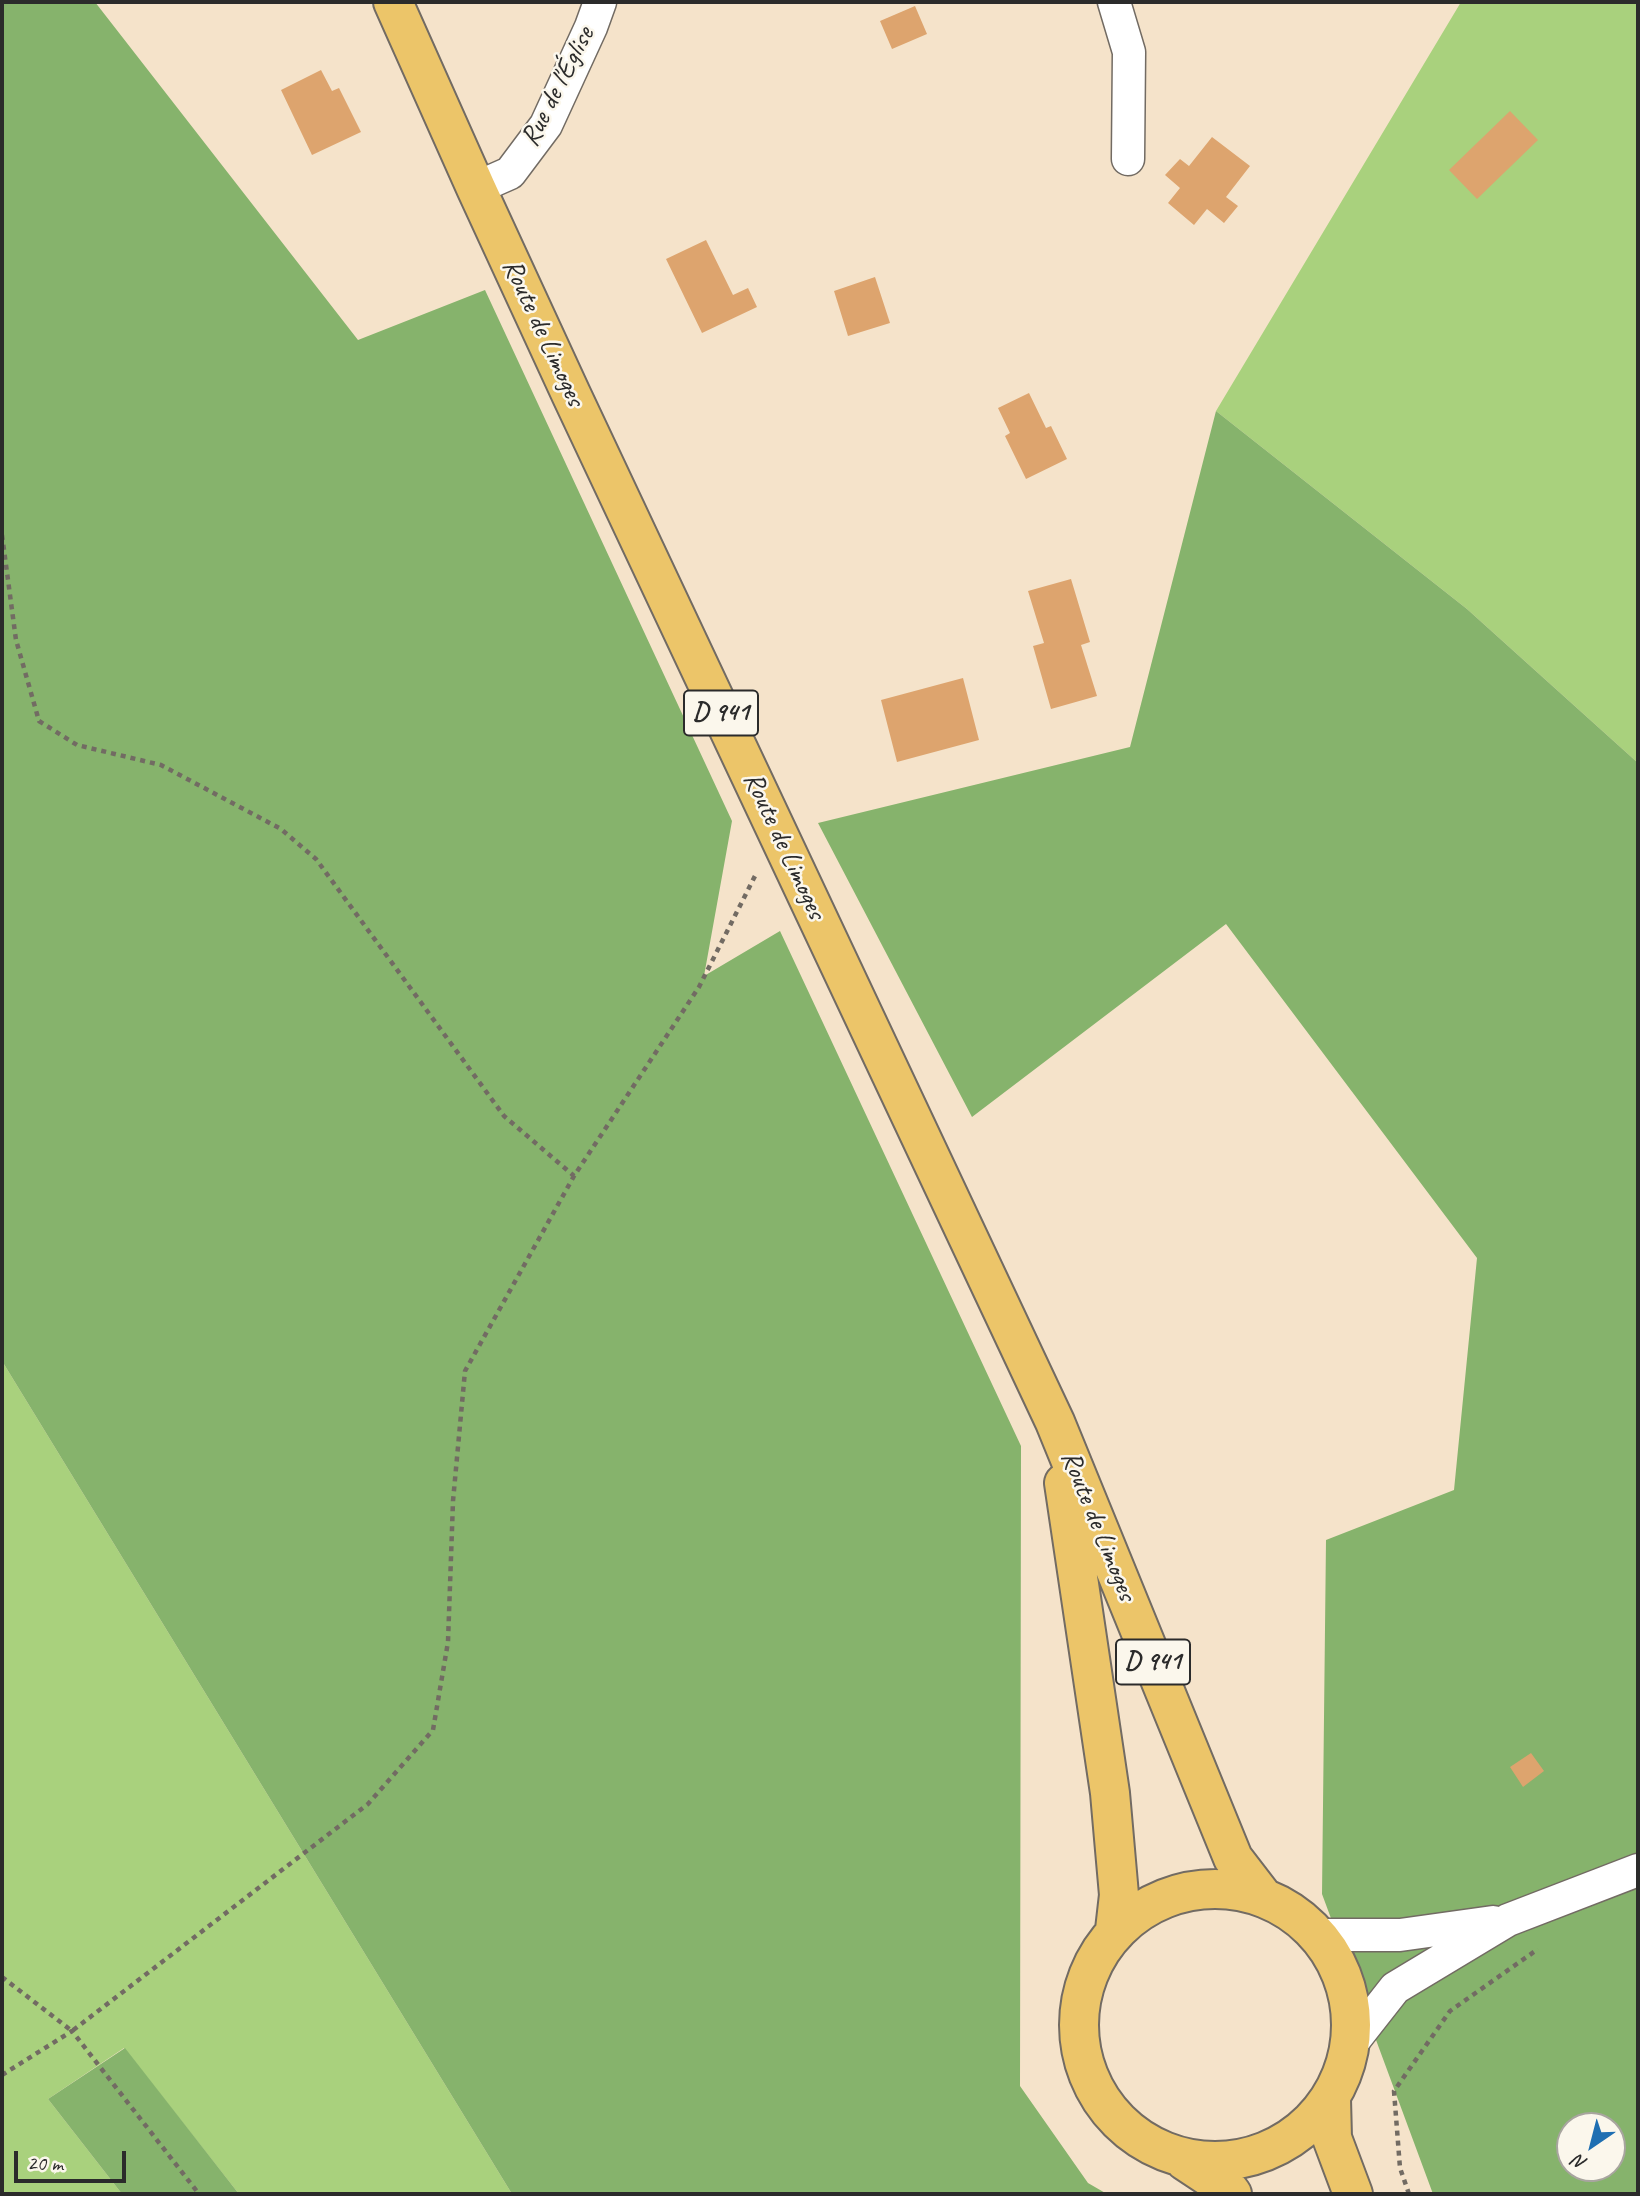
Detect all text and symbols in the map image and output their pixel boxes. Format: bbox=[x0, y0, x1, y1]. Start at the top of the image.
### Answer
street label: Rue de l'Église bbox=[514, 22, 602, 152]
street label: Route de Limoges bbox=[494, 254, 592, 412]
road number: D 941 bbox=[684, 691, 758, 736]
street label: Route de Limoges bbox=[735, 767, 833, 925]
street label: Route de Limoges bbox=[1053, 1446, 1143, 1606]
road number: D 941 bbox=[1116, 1639, 1190, 1684]
north arrow bbox=[1556, 2112, 1626, 2182]
scale bar bbox=[18, 2136, 130, 2180]
text: N bbox=[1568, 2149, 1592, 2176]
text: 20 m bbox=[27, 2150, 63, 2176]

